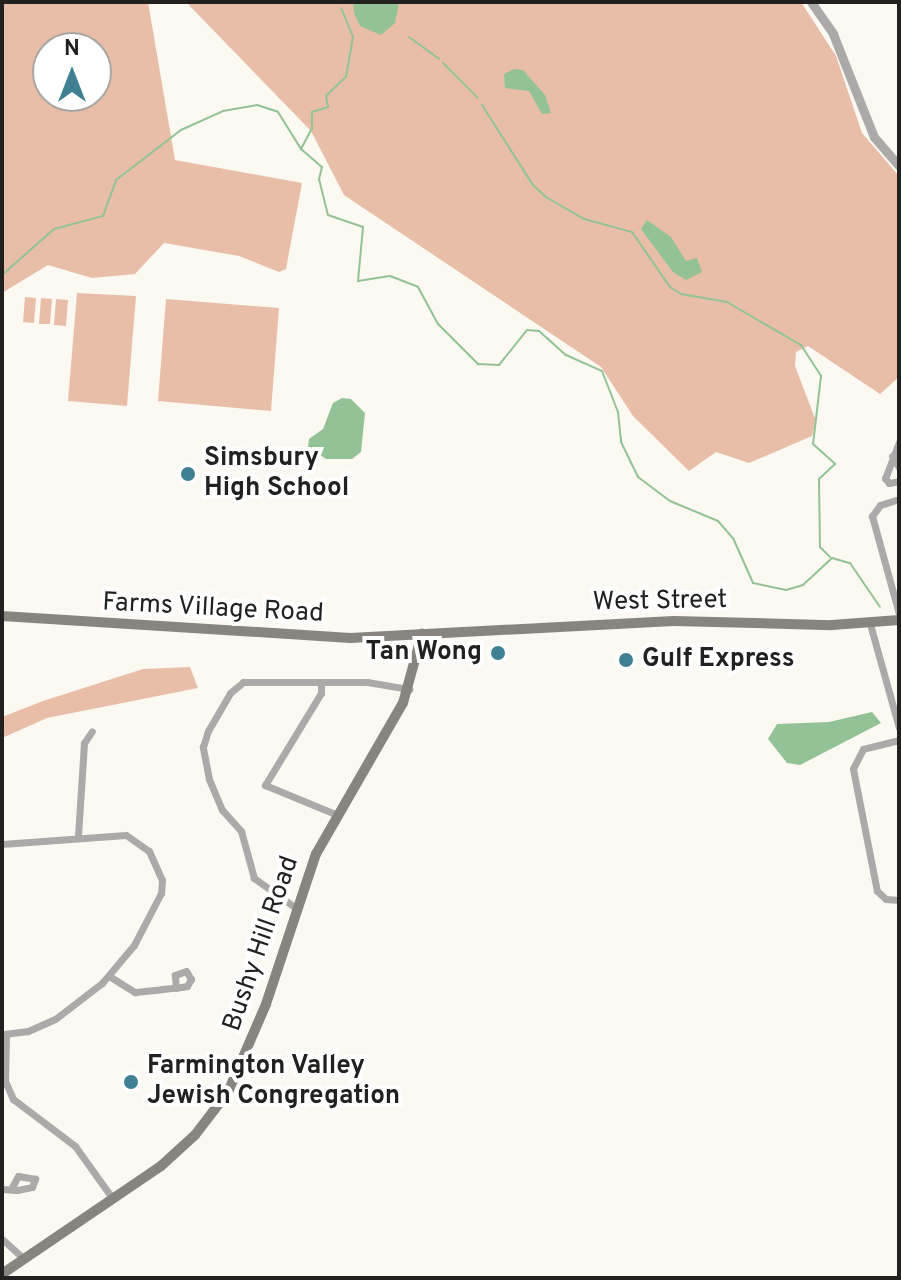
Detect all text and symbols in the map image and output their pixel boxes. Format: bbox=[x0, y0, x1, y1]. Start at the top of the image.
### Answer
north arrow bbox=[32, 32, 112, 112]
text: N bbox=[64, 36, 80, 63]
place label: Simsbury High School bbox=[204, 443, 349, 504]
marker: Simsbury High School bbox=[179, 465, 197, 483]
street label: West Street bbox=[592, 585, 728, 619]
street label: Farms Village Road bbox=[101, 588, 325, 630]
place label: Tan Wong bbox=[366, 637, 482, 669]
marker: Tan Wong bbox=[489, 644, 507, 662]
place label: Gulf Express bbox=[642, 644, 795, 676]
marker: Gulf Express bbox=[617, 651, 635, 669]
street label: Bushy Hill Road bbox=[217, 852, 307, 1036]
place label: Farmington Valley Jewish Congregation bbox=[147, 1051, 400, 1112]
marker: Farmington Valley Jewish Congregation bbox=[122, 1073, 140, 1091]

